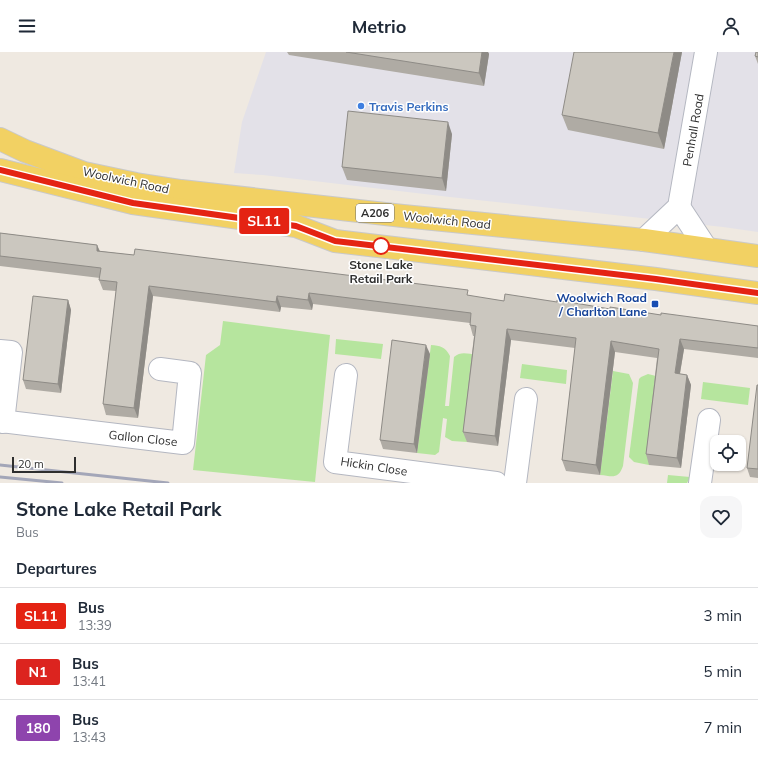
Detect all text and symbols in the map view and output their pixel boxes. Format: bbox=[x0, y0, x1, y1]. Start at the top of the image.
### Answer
icon: menu bbox=[16, 15, 38, 37]
text: Metrio bbox=[352, 15, 406, 38]
icon: person bbox=[720, 15, 742, 37]
street label: Penhall Road bbox=[679, 92, 707, 168]
place label: Travis Perkins bbox=[369, 99, 448, 114]
marker: Travis Perkins bbox=[356, 101, 366, 111]
street label: Woolwich Road bbox=[81, 164, 171, 196]
road number: A206 bbox=[356, 204, 394, 222]
line badge: SL11 bbox=[236, 208, 292, 234]
street label: Woolwich Road bbox=[402, 208, 492, 232]
text: SL11 bbox=[247, 212, 281, 230]
marker: Stone Lake Retail Park bbox=[372, 237, 390, 255]
place label: Stone Lake Retail Park bbox=[349, 257, 413, 286]
place label: Woolwich Road / Charlton Lane bbox=[556, 290, 647, 319]
marker: Woolwich Road / Charlton Lane bbox=[650, 299, 660, 309]
street label: Gallon Close bbox=[108, 427, 178, 449]
map controls bbox=[710, 435, 746, 471]
button: locate bbox=[710, 435, 746, 471]
street label: Hickin Close bbox=[339, 453, 409, 479]
scale bar bbox=[12, 455, 76, 474]
text: 20 m bbox=[18, 457, 44, 471]
button: heart bbox=[700, 496, 742, 538]
text: Stone Lake Retail Park bbox=[16, 497, 221, 521]
text: Bus bbox=[16, 524, 39, 540]
text: Departures bbox=[16, 559, 97, 578]
text: Bus bbox=[78, 598, 104, 617]
text: 3 min bbox=[704, 606, 742, 625]
text: SL11 bbox=[24, 607, 58, 625]
text: 13:39 bbox=[78, 617, 112, 633]
text: Bus bbox=[72, 654, 99, 673]
text: 5 min bbox=[704, 662, 742, 681]
text: N1 bbox=[29, 663, 47, 681]
text: 13:41 bbox=[72, 673, 106, 689]
text: Bus bbox=[72, 710, 99, 729]
text: 7 min bbox=[704, 718, 742, 737]
text: 180 bbox=[25, 719, 51, 737]
text: 13:43 bbox=[72, 729, 106, 745]

